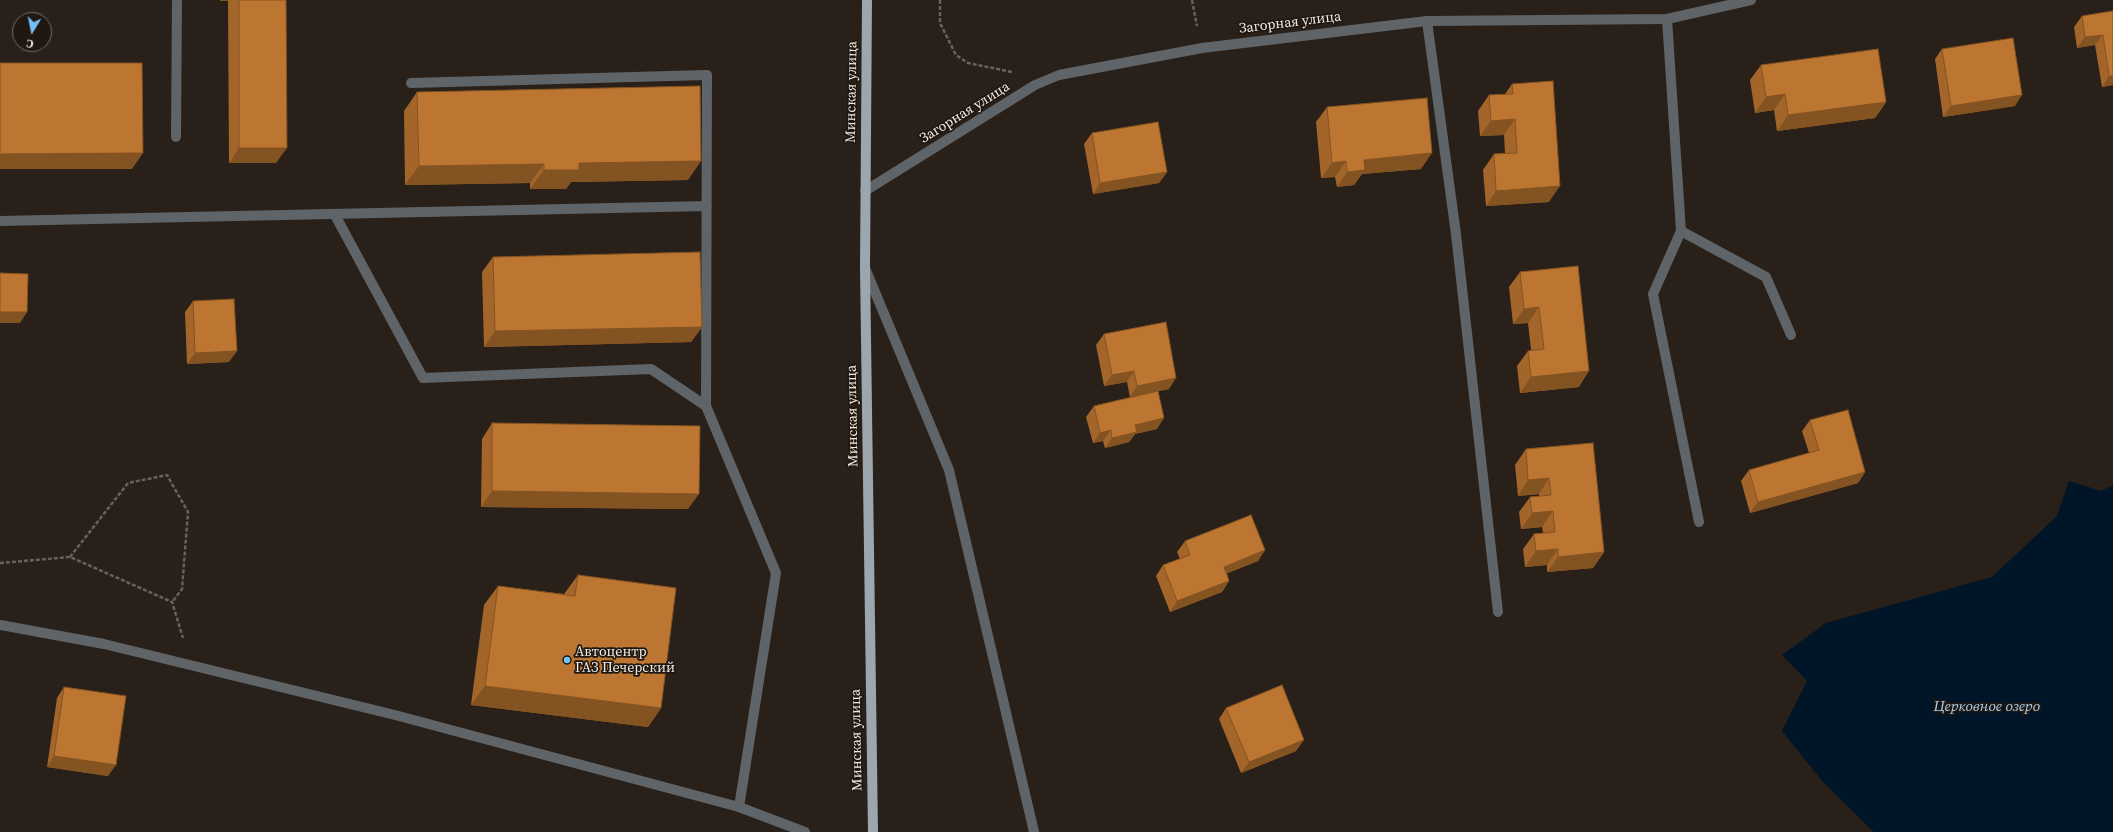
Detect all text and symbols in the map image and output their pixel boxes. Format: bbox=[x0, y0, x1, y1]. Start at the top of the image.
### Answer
street label: Загорная улица bbox=[1238, 8, 1342, 38]
north arrow bbox=[12, 12, 52, 52]
text: С bbox=[25, 35, 35, 51]
street label: Минская улица bbox=[843, 41, 861, 143]
street label: Загорная улица bbox=[917, 79, 1013, 147]
street label: Минская улица bbox=[844, 365, 862, 467]
place label: Автоцентр ГАЗ Печерский bbox=[575, 644, 675, 676]
marker: Автоцентр ГАЗ Печерский bbox=[562, 655, 572, 665]
street label: Минская улица bbox=[848, 689, 866, 791]
water label: Церковное озеро bbox=[1934, 698, 2040, 716]

